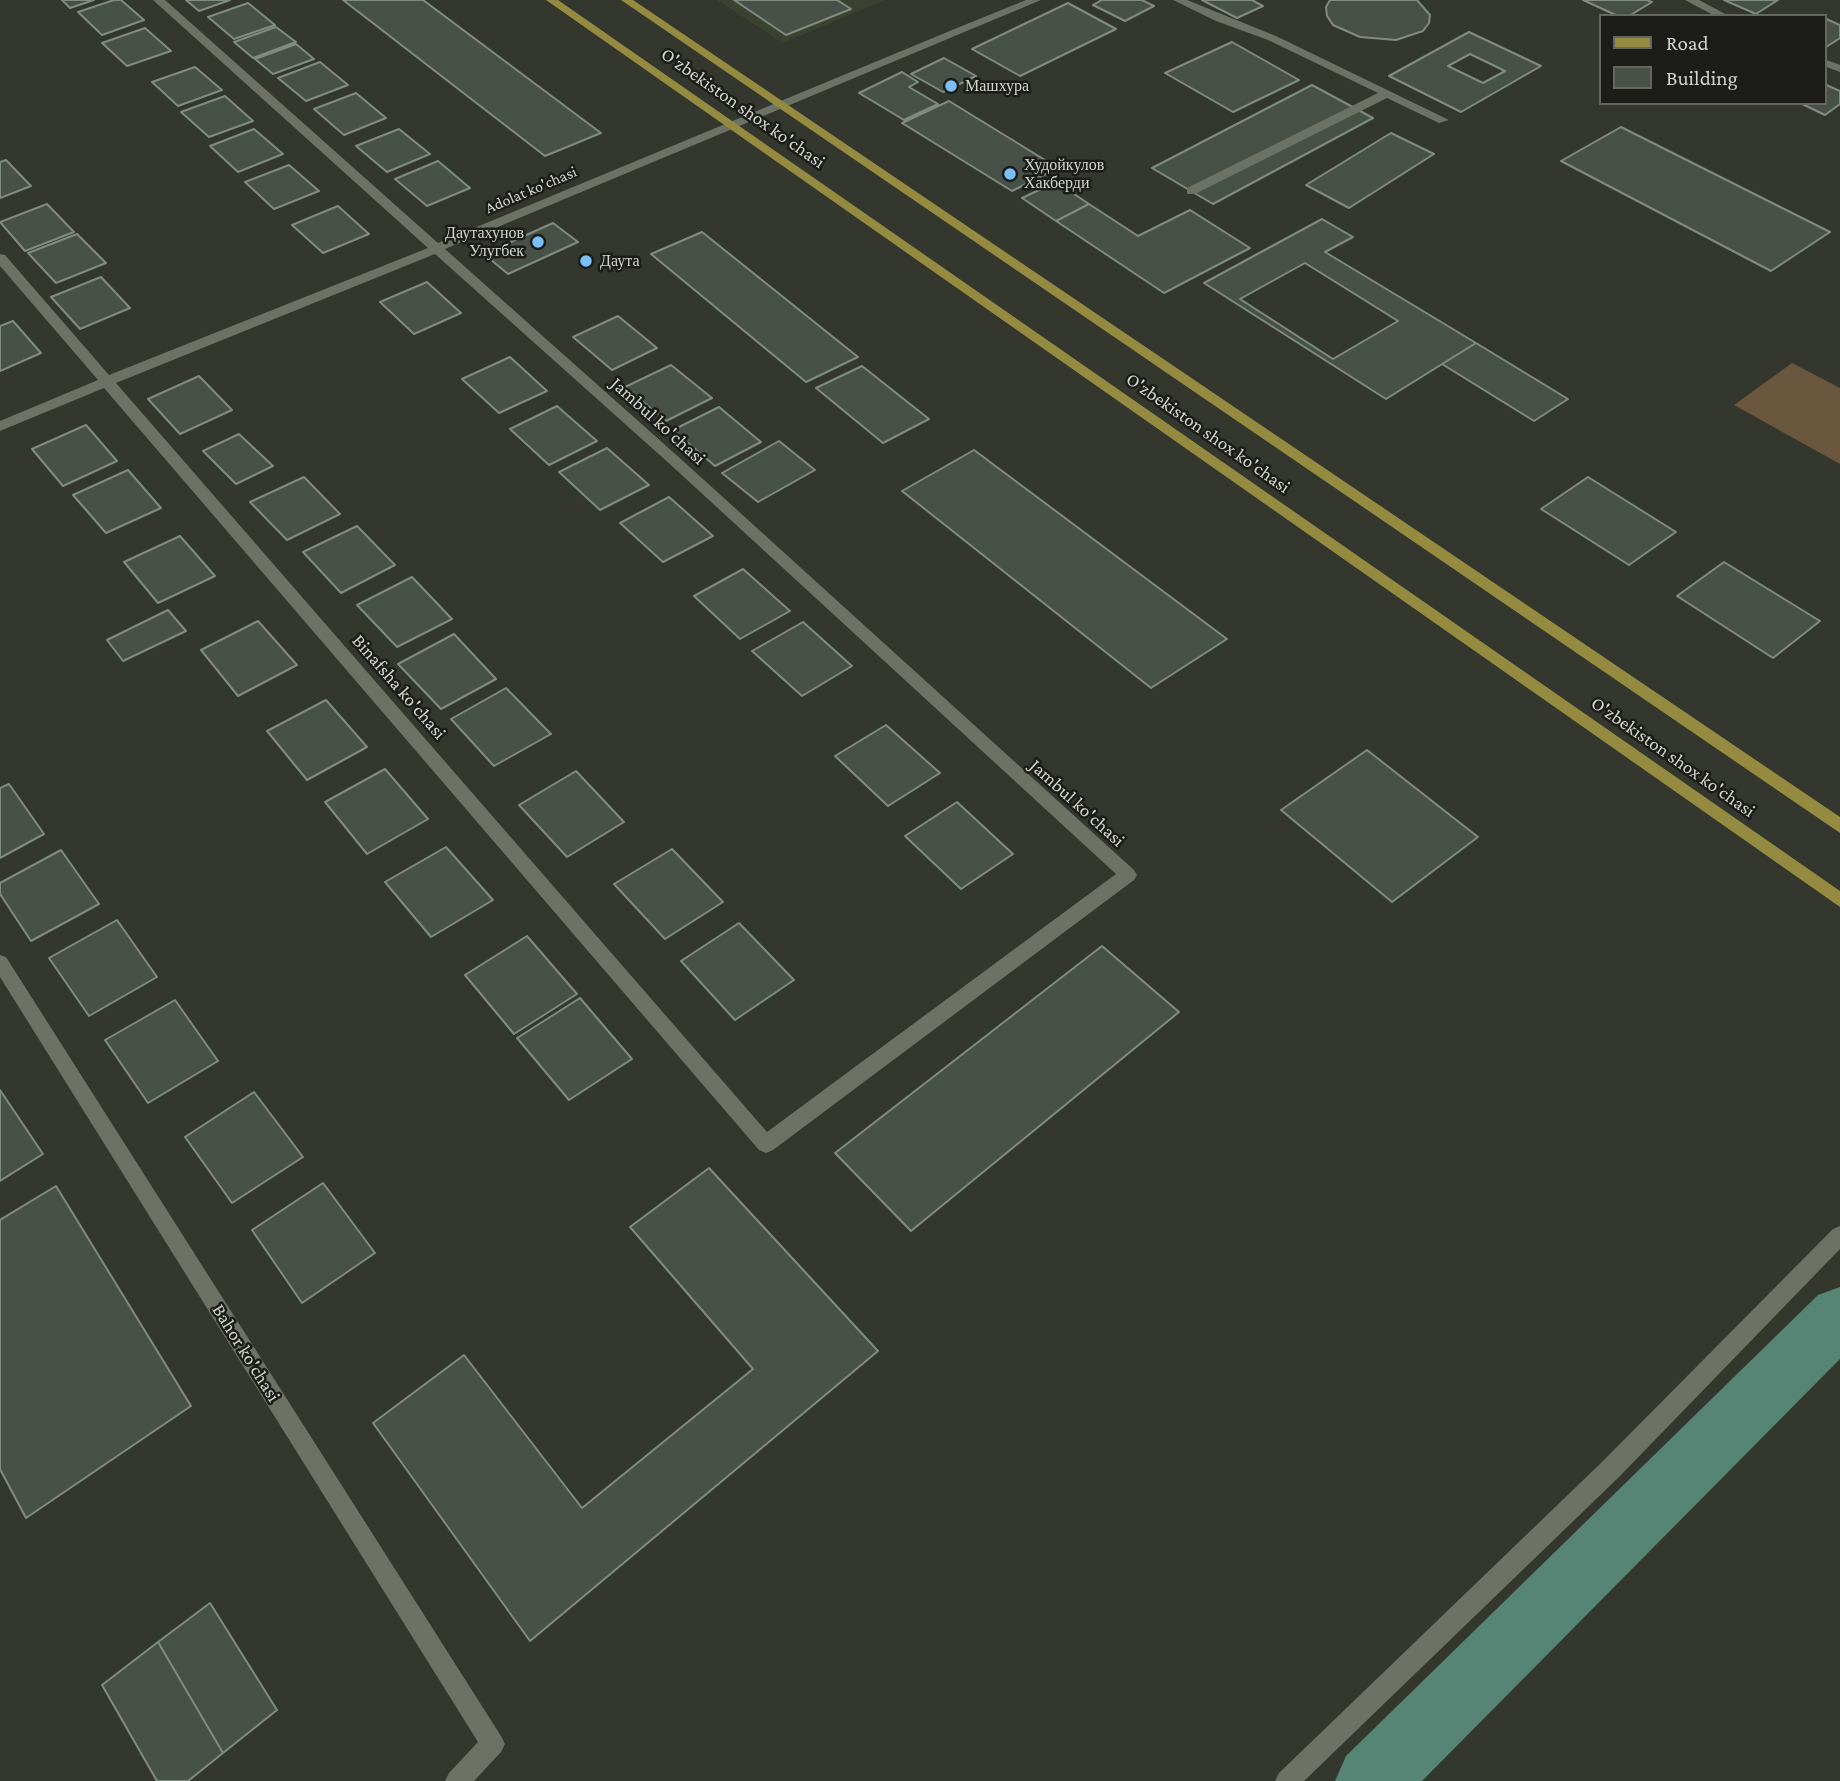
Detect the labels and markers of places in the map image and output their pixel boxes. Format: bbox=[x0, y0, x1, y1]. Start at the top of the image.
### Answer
place label: Машхура bbox=[965, 76, 1029, 96]
marker: Машхура bbox=[943, 78, 959, 94]
place label: Худойкулов Хакберди bbox=[1024, 155, 1104, 193]
marker: Худойкулов Хакберди bbox=[1002, 166, 1018, 182]
place label: Даутахунов Улугбек bbox=[445, 223, 524, 261]
marker: Даутахунов Улугбек bbox=[530, 234, 546, 250]
place label: Даута bbox=[600, 251, 639, 271]
marker: Даута bbox=[578, 253, 594, 269]

